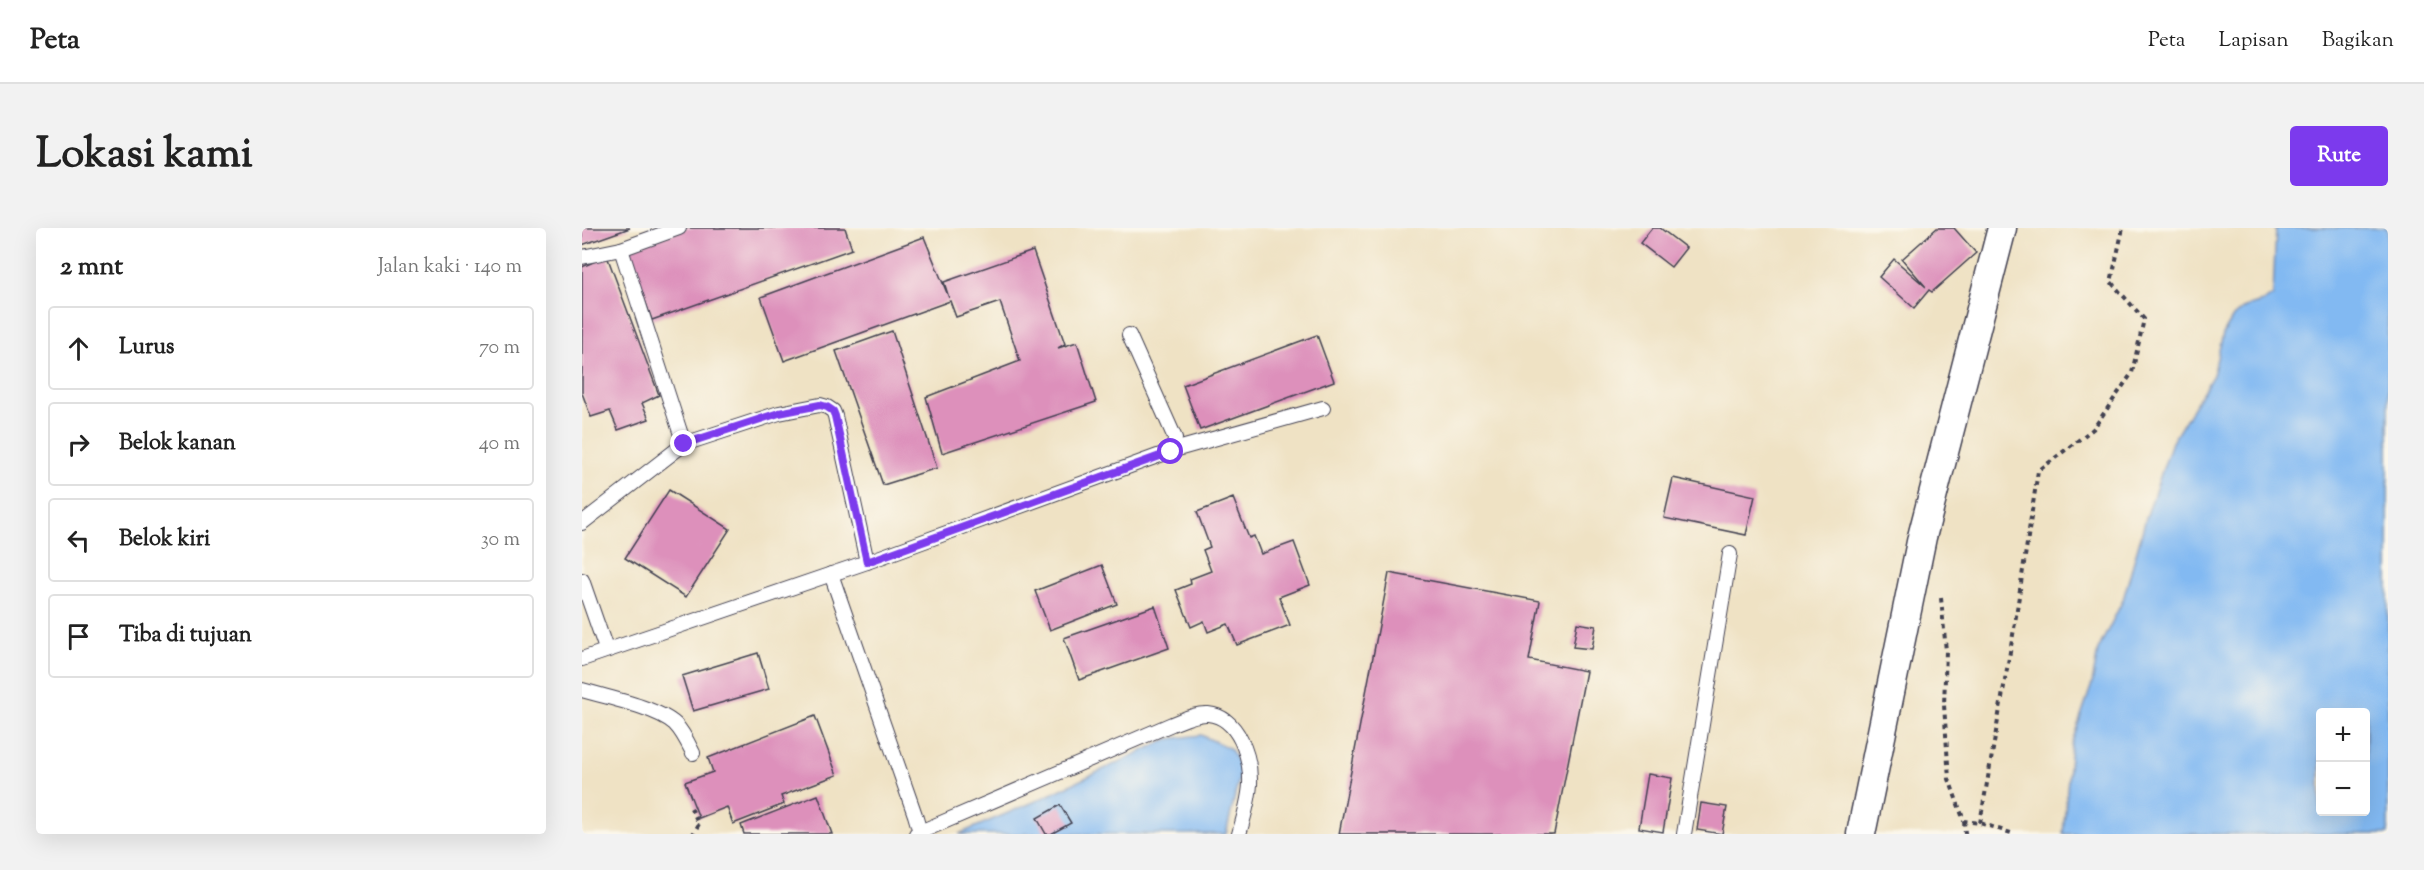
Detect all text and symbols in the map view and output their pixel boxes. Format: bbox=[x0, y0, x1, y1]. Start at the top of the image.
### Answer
text: Peta bbox=[30, 21, 80, 61]
text: Peta bbox=[2148, 26, 2186, 56]
text: Lapisan bbox=[2219, 26, 2289, 56]
text: Bagikan bbox=[2322, 26, 2394, 56]
text: Lokasi kami bbox=[36, 126, 253, 186]
button: Rute bbox=[2290, 126, 2388, 186]
text: 2 mnt bbox=[60, 249, 123, 286]
text: Jalan kaki · 140 m bbox=[378, 253, 522, 282]
icon: ahead bbox=[62, 332, 95, 365]
text: Lurus bbox=[119, 332, 175, 364]
text: 70 m bbox=[479, 334, 520, 363]
icon: right bbox=[62, 428, 95, 461]
text: Belok kanan bbox=[119, 428, 236, 460]
text: 40 m bbox=[479, 430, 520, 459]
route end bbox=[670, 430, 696, 456]
route start bbox=[1157, 438, 1183, 464]
icon: left bbox=[62, 524, 95, 557]
text: Belok kiri bbox=[119, 524, 210, 556]
text: 30 m bbox=[481, 526, 520, 555]
icon: arrive bbox=[62, 620, 95, 653]
text: Tiba di tujuan bbox=[119, 620, 252, 652]
map controls bbox=[2316, 708, 2370, 816]
button: + bbox=[2316, 708, 2370, 762]
button: − bbox=[2316, 762, 2370, 816]

